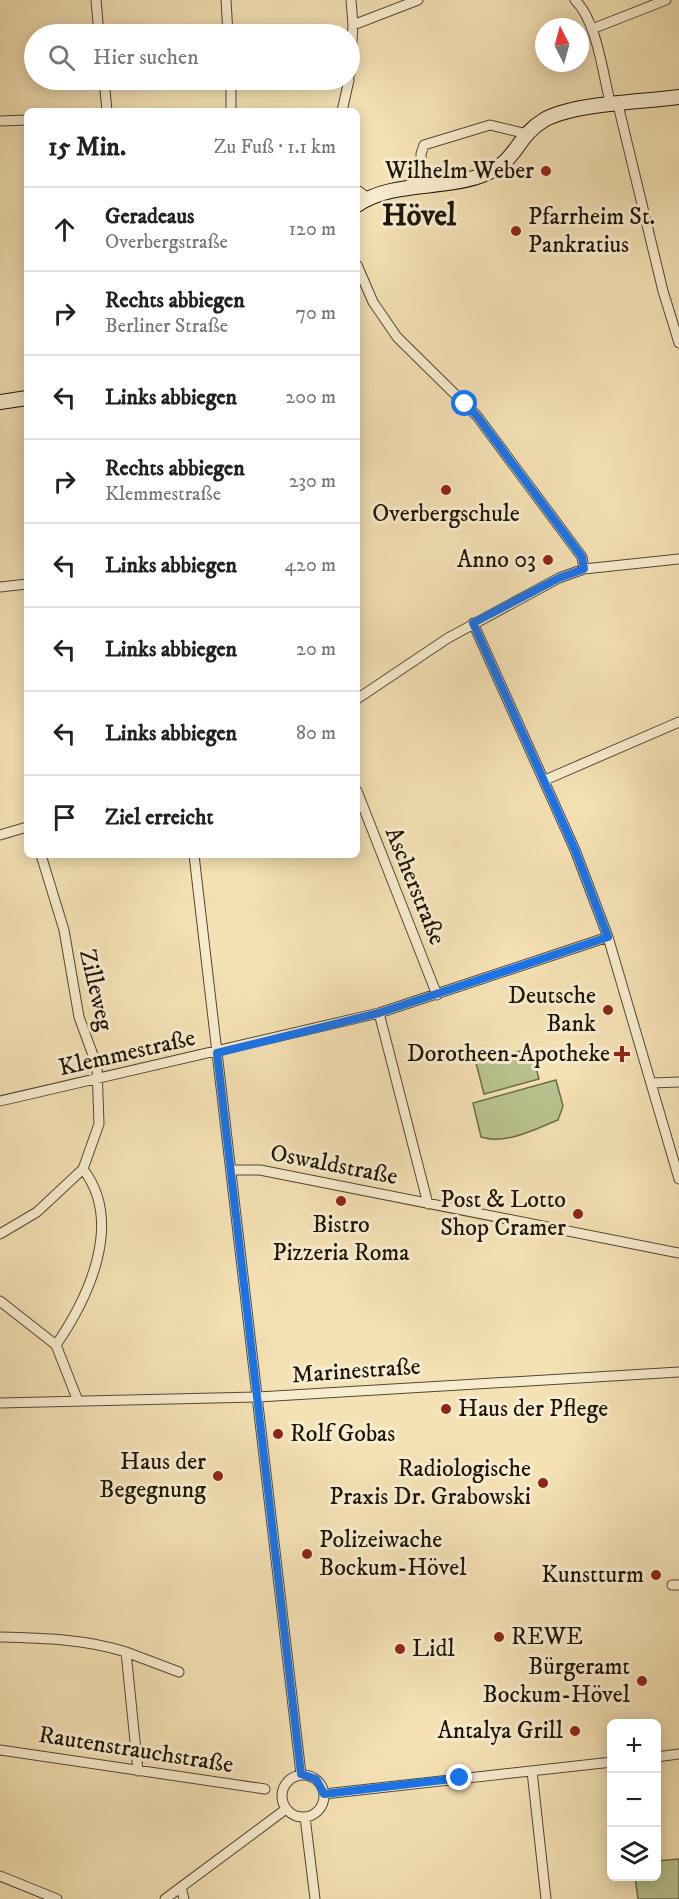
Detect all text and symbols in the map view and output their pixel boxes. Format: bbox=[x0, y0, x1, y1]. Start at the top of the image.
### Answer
north arrow bbox=[535, 18, 589, 72]
search box bbox=[24, 24, 360, 90]
icon: search bbox=[45, 41, 78, 74]
text: Hier suchen bbox=[93, 44, 199, 71]
text: 15 Min. bbox=[48, 131, 126, 164]
text: Zu Fuß · 1.1 km bbox=[214, 135, 336, 160]
place label: Wilhelm Weber bbox=[384, 156, 534, 186]
marker: Wilhelm Weber bbox=[539, 164, 553, 178]
district label: Hövel bbox=[382, 198, 457, 235]
place label: Pfarrheim St. Pankratius bbox=[528, 202, 655, 260]
text: Geradeaus bbox=[105, 203, 194, 230]
icon: ahead bbox=[48, 213, 81, 246]
text: 120 m bbox=[289, 217, 336, 242]
marker: Pfarrheim St. Pankratius bbox=[509, 224, 523, 238]
text: Overbergstraße bbox=[105, 230, 228, 255]
text: Rechts abbiegen bbox=[105, 287, 245, 314]
icon: right bbox=[48, 297, 81, 330]
text: 70 m bbox=[295, 301, 336, 326]
text: Berliner Straße bbox=[105, 314, 228, 339]
icon: left bbox=[48, 381, 81, 414]
text: Links abbiegen bbox=[105, 384, 237, 411]
text: 200 m bbox=[285, 385, 336, 410]
route start bbox=[451, 390, 477, 416]
text: Rechts abbiegen bbox=[105, 455, 245, 482]
icon: right bbox=[48, 465, 81, 498]
text: 230 m bbox=[289, 469, 336, 494]
text: Klemmestraße bbox=[105, 482, 221, 507]
marker: Overbergschule bbox=[439, 483, 453, 497]
place label: Overbergschule bbox=[372, 499, 520, 529]
place label: Anno 03 bbox=[457, 545, 536, 575]
icon: left bbox=[48, 549, 81, 582]
text: Links abbiegen bbox=[105, 552, 237, 579]
text: 420 m bbox=[285, 553, 336, 578]
marker: Anno 03 bbox=[541, 553, 555, 567]
icon: left bbox=[48, 633, 81, 666]
text: Links abbiegen bbox=[105, 636, 237, 663]
text: 20 m bbox=[296, 637, 336, 662]
icon: left bbox=[48, 717, 81, 750]
text: Links abbiegen bbox=[105, 720, 237, 747]
text: 80 m bbox=[296, 721, 336, 746]
icon: arrive bbox=[48, 801, 81, 834]
text: Ziel erreicht bbox=[105, 804, 213, 831]
street label: Ascherstraße bbox=[378, 823, 452, 949]
street label: Zilleweg bbox=[72, 946, 120, 1034]
place label: Deutsche Bank bbox=[508, 981, 596, 1039]
marker: Deutsche Bank bbox=[601, 1003, 615, 1017]
street label: Klemmestraße bbox=[56, 1023, 198, 1083]
place label: Dorotheen-Apotheke bbox=[407, 1039, 610, 1069]
marker: Dorotheen-Apotheke bbox=[615, 1047, 629, 1061]
street label: Oswaldstraße bbox=[268, 1138, 400, 1192]
place label: Post & Lotto Shop Cramer bbox=[440, 1185, 566, 1243]
marker: Bistro Pizzeria Roma bbox=[334, 1194, 348, 1208]
marker: Post & Lotto Shop Cramer bbox=[571, 1207, 585, 1221]
place label: Bistro Pizzeria Roma bbox=[272, 1210, 410, 1268]
street label: Marinestraße bbox=[291, 1352, 421, 1390]
place label: Haus der Pflege bbox=[458, 1394, 608, 1424]
marker: Haus der Pflege bbox=[439, 1402, 453, 1416]
place label: Rolf Gobas bbox=[290, 1419, 395, 1449]
marker: Rolf Gobas bbox=[271, 1427, 285, 1441]
place label: Haus der Begegnung bbox=[99, 1447, 206, 1505]
place label: Radiologische Praxis Dr. Grabowski bbox=[329, 1454, 531, 1512]
marker: Haus der Begegnung bbox=[211, 1469, 225, 1483]
marker: Radiologische Praxis Dr. Grabowski bbox=[536, 1476, 550, 1490]
place label: Polizeiwache Bockum-Hövel bbox=[319, 1525, 467, 1583]
marker: Polizeiwache Bockum-Hövel bbox=[300, 1547, 314, 1561]
place label: Kunstturm bbox=[541, 1560, 644, 1590]
marker: Kunstturm bbox=[649, 1568, 663, 1582]
place label: REWE bbox=[511, 1622, 583, 1652]
marker: REWE bbox=[492, 1630, 506, 1644]
place label: Lidl bbox=[412, 1634, 455, 1664]
marker: Lidl bbox=[393, 1642, 407, 1656]
place label: Bürgeramt Bockum-Hövel bbox=[483, 1652, 631, 1710]
marker: Bürgeramt Bockum-Hövel bbox=[635, 1674, 649, 1688]
place label: Antalya Grill bbox=[437, 1716, 564, 1746]
map controls bbox=[607, 1719, 661, 1881]
button: + bbox=[607, 1719, 661, 1773]
street label: Rautenstrauchstraße bbox=[37, 1720, 235, 1780]
marker: Antalya Grill bbox=[568, 1724, 582, 1738]
route end bbox=[446, 1764, 472, 1790]
button: − bbox=[607, 1773, 661, 1827]
button: layers bbox=[607, 1827, 661, 1881]

